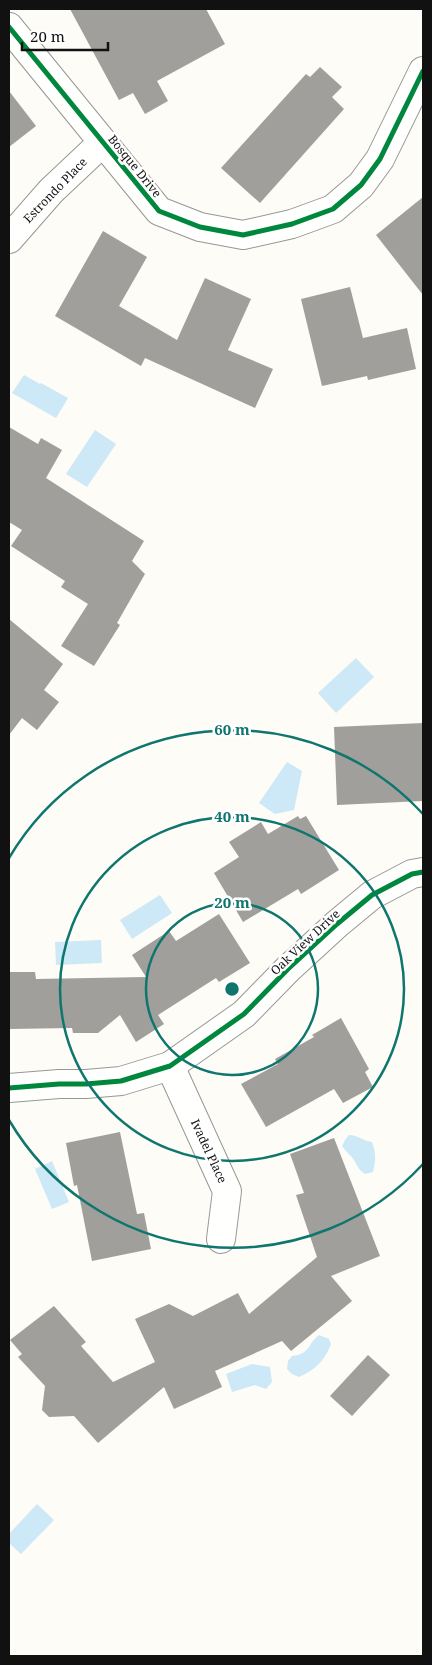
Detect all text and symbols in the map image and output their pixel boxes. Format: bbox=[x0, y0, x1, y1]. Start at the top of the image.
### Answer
scale bar bbox=[22, 20, 109, 52]
text: 20 m bbox=[30, 26, 65, 46]
street label: Bosque Drive bbox=[104, 131, 166, 201]
street label: Estrondo Place bbox=[19, 154, 91, 226]
text: 60 m bbox=[214, 719, 250, 739]
text: 40 m bbox=[214, 806, 250, 826]
text: 20 m bbox=[214, 892, 250, 912]
street label: Oak View Drive bbox=[267, 905, 343, 979]
centre of rings bbox=[223, 980, 241, 998]
street label: Ivadel Place bbox=[187, 1116, 231, 1186]

